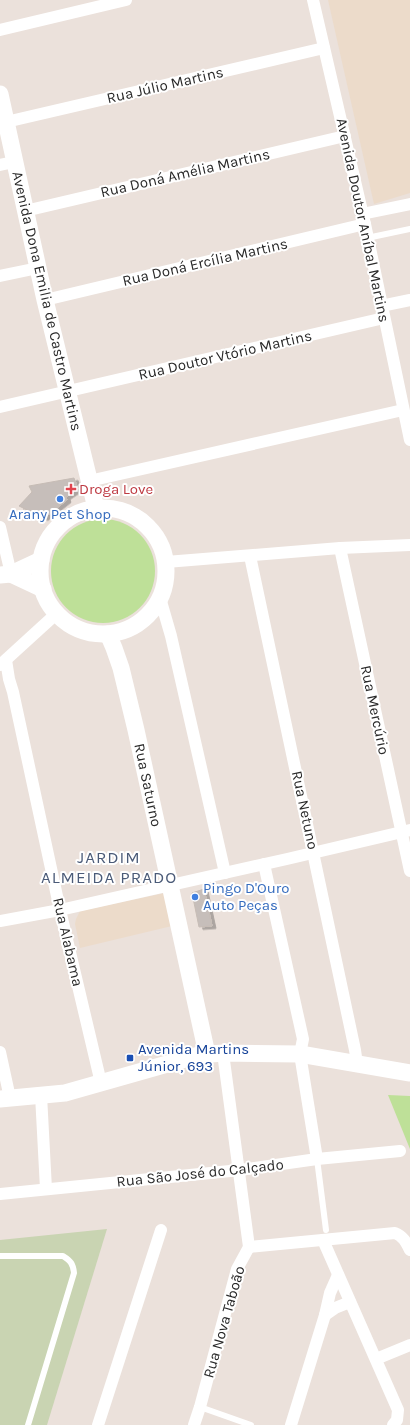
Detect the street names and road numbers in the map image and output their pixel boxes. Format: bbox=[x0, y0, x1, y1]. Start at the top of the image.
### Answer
street label: Rua Júlio Martins bbox=[105, 63, 225, 107]
street label: Avenida Doutor Aníbal Martins bbox=[333, 116, 393, 324]
street label: Rua Doná Amélia Martins bbox=[99, 145, 271, 201]
street label: Avenida Dona Emilia de Castro Martins bbox=[8, 169, 86, 433]
street label: Rua Doná Ercília Martins bbox=[121, 234, 289, 290]
street label: Rua Doutor Vtório Martins bbox=[137, 326, 313, 384]
street label: Rua Mercúrio bbox=[357, 664, 393, 756]
street label: Rua Saturno bbox=[130, 742, 166, 828]
street label: Rua Netuno bbox=[288, 769, 322, 851]
street label: Rua Alabama bbox=[49, 896, 87, 988]
street label: Rua São José do Calçado bbox=[116, 1155, 284, 1191]
street label: Rua Nova Taboão bbox=[199, 1264, 249, 1380]

